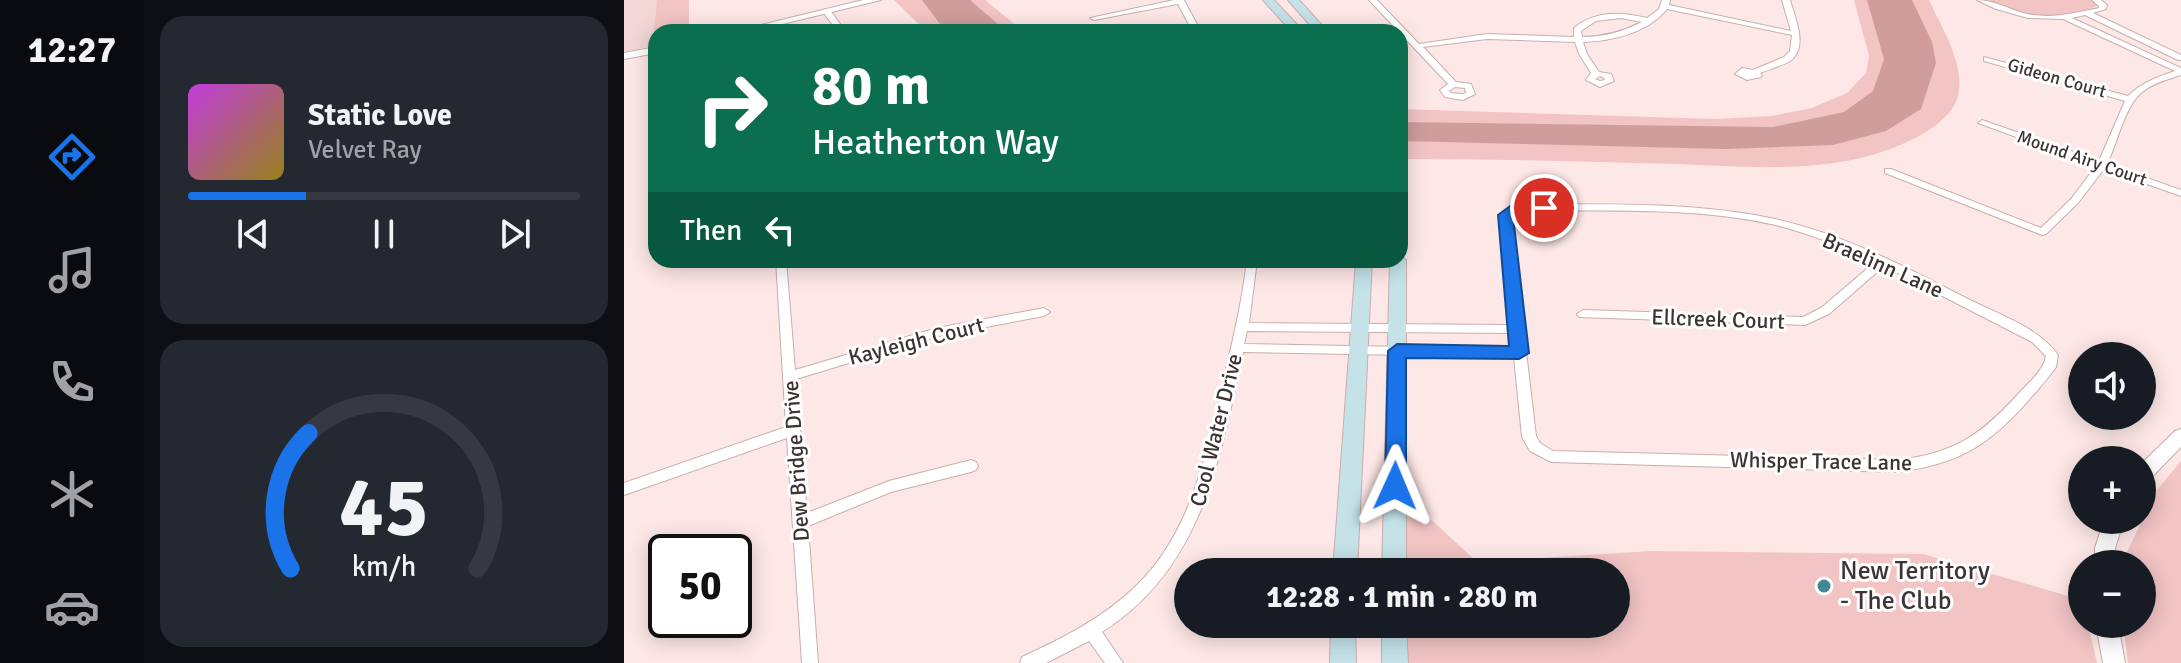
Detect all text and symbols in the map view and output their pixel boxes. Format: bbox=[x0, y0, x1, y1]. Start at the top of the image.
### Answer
text: 12:27 bbox=[28, 28, 116, 73]
text: 80 m bbox=[812, 51, 930, 120]
street label: Gideon Court bbox=[2005, 53, 2109, 103]
icon: right bbox=[680, 56, 784, 160]
text: Static Love bbox=[308, 97, 452, 134]
text: Heatherton Way bbox=[812, 120, 1059, 165]
street label: Mound Airy Court bbox=[2014, 126, 2150, 190]
icon: directions bbox=[44, 129, 100, 185]
text: Velvet Ray bbox=[308, 134, 422, 166]
pin bbox=[1510, 174, 1578, 242]
icon: arrive bbox=[1522, 186, 1566, 230]
icon: left bbox=[758, 208, 802, 252]
icon: previous bbox=[231, 212, 275, 256]
icon: pause bbox=[362, 212, 406, 256]
icon: next bbox=[493, 212, 537, 256]
text: Then bbox=[680, 212, 742, 249]
street label: Braelinn Lane bbox=[1818, 226, 1948, 304]
icon: music bbox=[44, 242, 100, 298]
street label: Ellcreek Court bbox=[1651, 303, 1786, 335]
street label: Kayleigh Court bbox=[845, 311, 987, 371]
map controls bbox=[2068, 342, 2156, 638]
button: sound bbox=[2068, 342, 2156, 430]
street label: Cool Water Drive bbox=[1184, 351, 1248, 509]
icon: phone bbox=[44, 354, 100, 410]
street label: Dew Bridge Drive bbox=[777, 380, 815, 542]
position arrow bbox=[1353, 444, 1437, 528]
street label: Whisper Trace Lane bbox=[1730, 446, 1912, 476]
button: + bbox=[2068, 446, 2156, 534]
text: 45 bbox=[339, 457, 429, 559]
icon: climate bbox=[44, 466, 100, 522]
speed limit sign: 50 bbox=[648, 534, 752, 638]
text: km/h bbox=[352, 549, 416, 584]
button: − bbox=[2068, 550, 2156, 638]
place label: New Territory - The Club bbox=[1840, 555, 1990, 617]
marker: New Territory - The Club bbox=[1815, 577, 1833, 595]
icon: car bbox=[44, 579, 100, 635]
text: 12:28 · 1 min · 280 m bbox=[1266, 579, 1538, 616]

